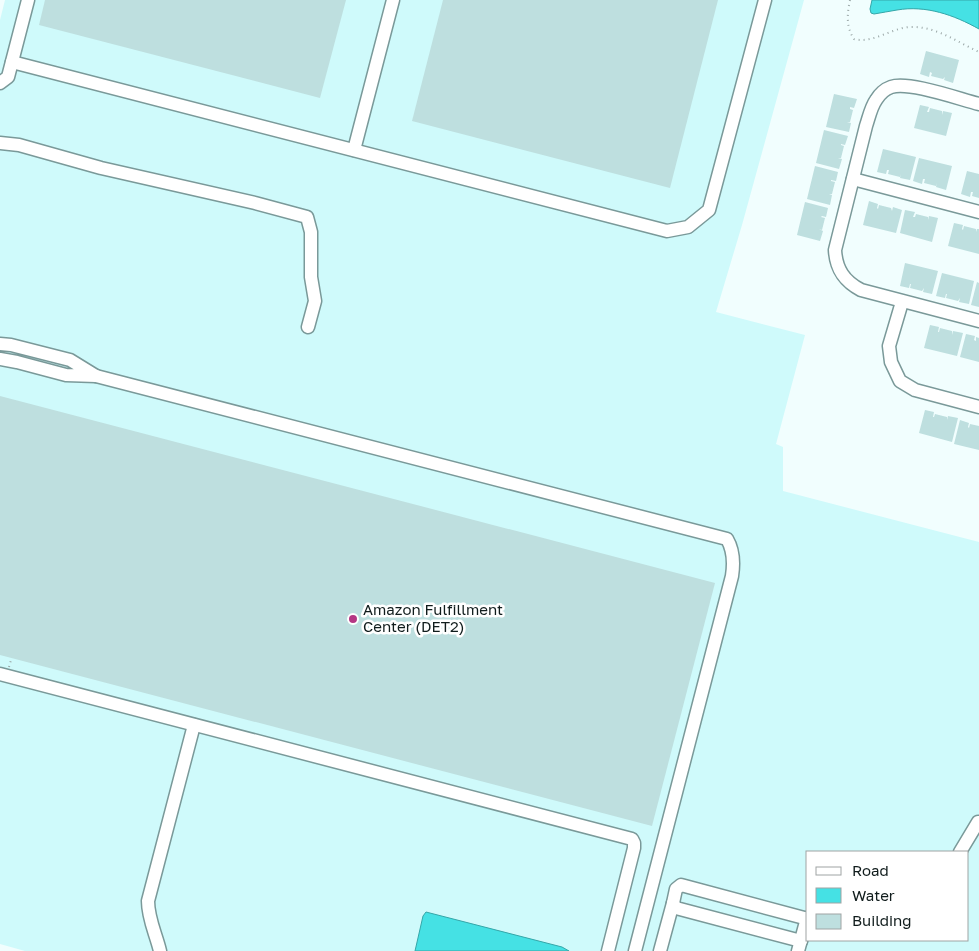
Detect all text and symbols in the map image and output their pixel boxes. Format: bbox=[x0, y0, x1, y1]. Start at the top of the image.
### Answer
place label: Amazon Fulfillment Center (DET2) bbox=[363, 600, 503, 635]
marker: Amazon Fulfillment Center (DET2) bbox=[347, 613, 359, 625]
legend bbox=[806, 851, 969, 941]
text: Road bbox=[852, 861, 889, 879]
text: Water bbox=[852, 886, 895, 904]
text: Building bbox=[852, 911, 912, 929]

